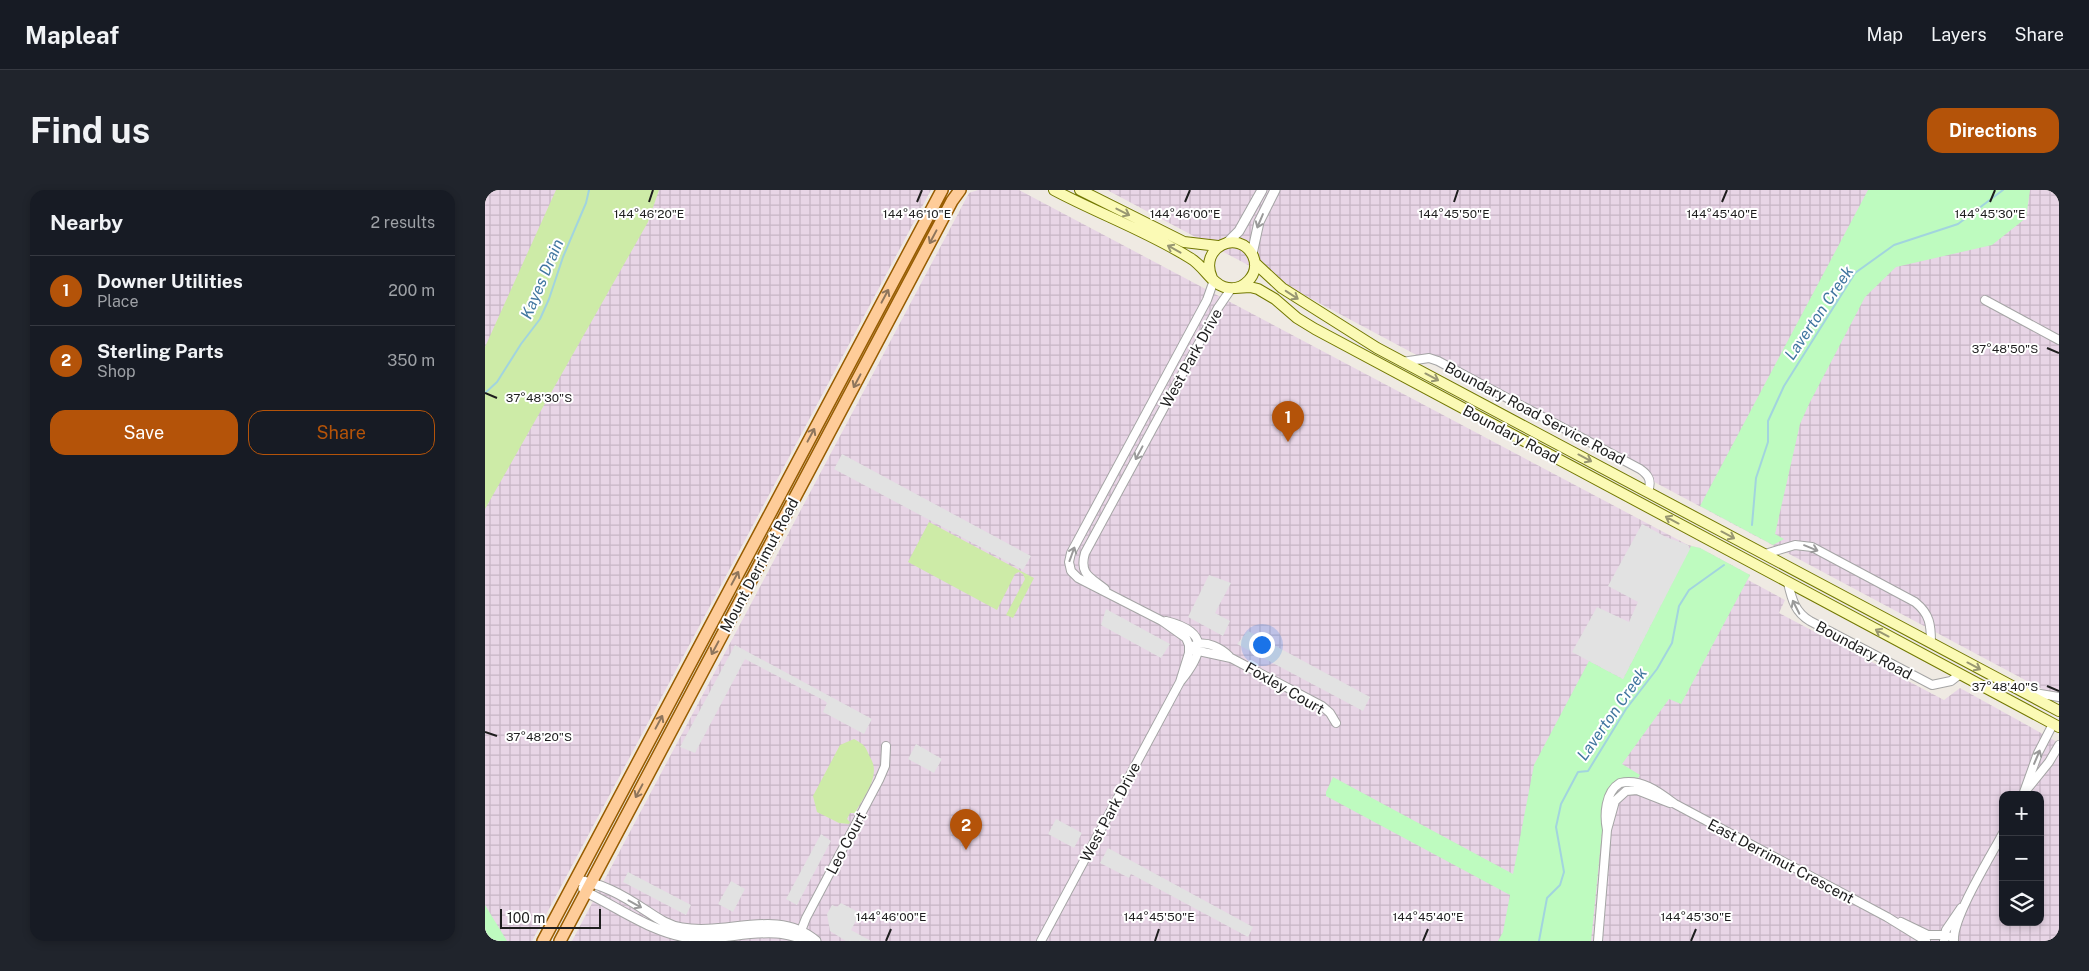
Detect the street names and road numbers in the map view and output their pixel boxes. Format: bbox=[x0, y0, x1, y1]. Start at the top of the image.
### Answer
street label: West Park Drive bbox=[1157, 306, 1225, 410]
street label: Boundary Road Service Road bbox=[1442, 358, 1628, 468]
street label: Boundary Road bbox=[1460, 401, 1562, 467]
street label: Mount Derrimut Road bbox=[716, 495, 802, 635]
street label: Boundary Road bbox=[1813, 617, 1915, 683]
street label: Foxley Court bbox=[1242, 659, 1328, 718]
street label: West Park Drive bbox=[1077, 759, 1143, 865]
street label: Leo Court bbox=[823, 809, 870, 877]
street label: East Derrimut Crescent bbox=[1705, 815, 1857, 907]

